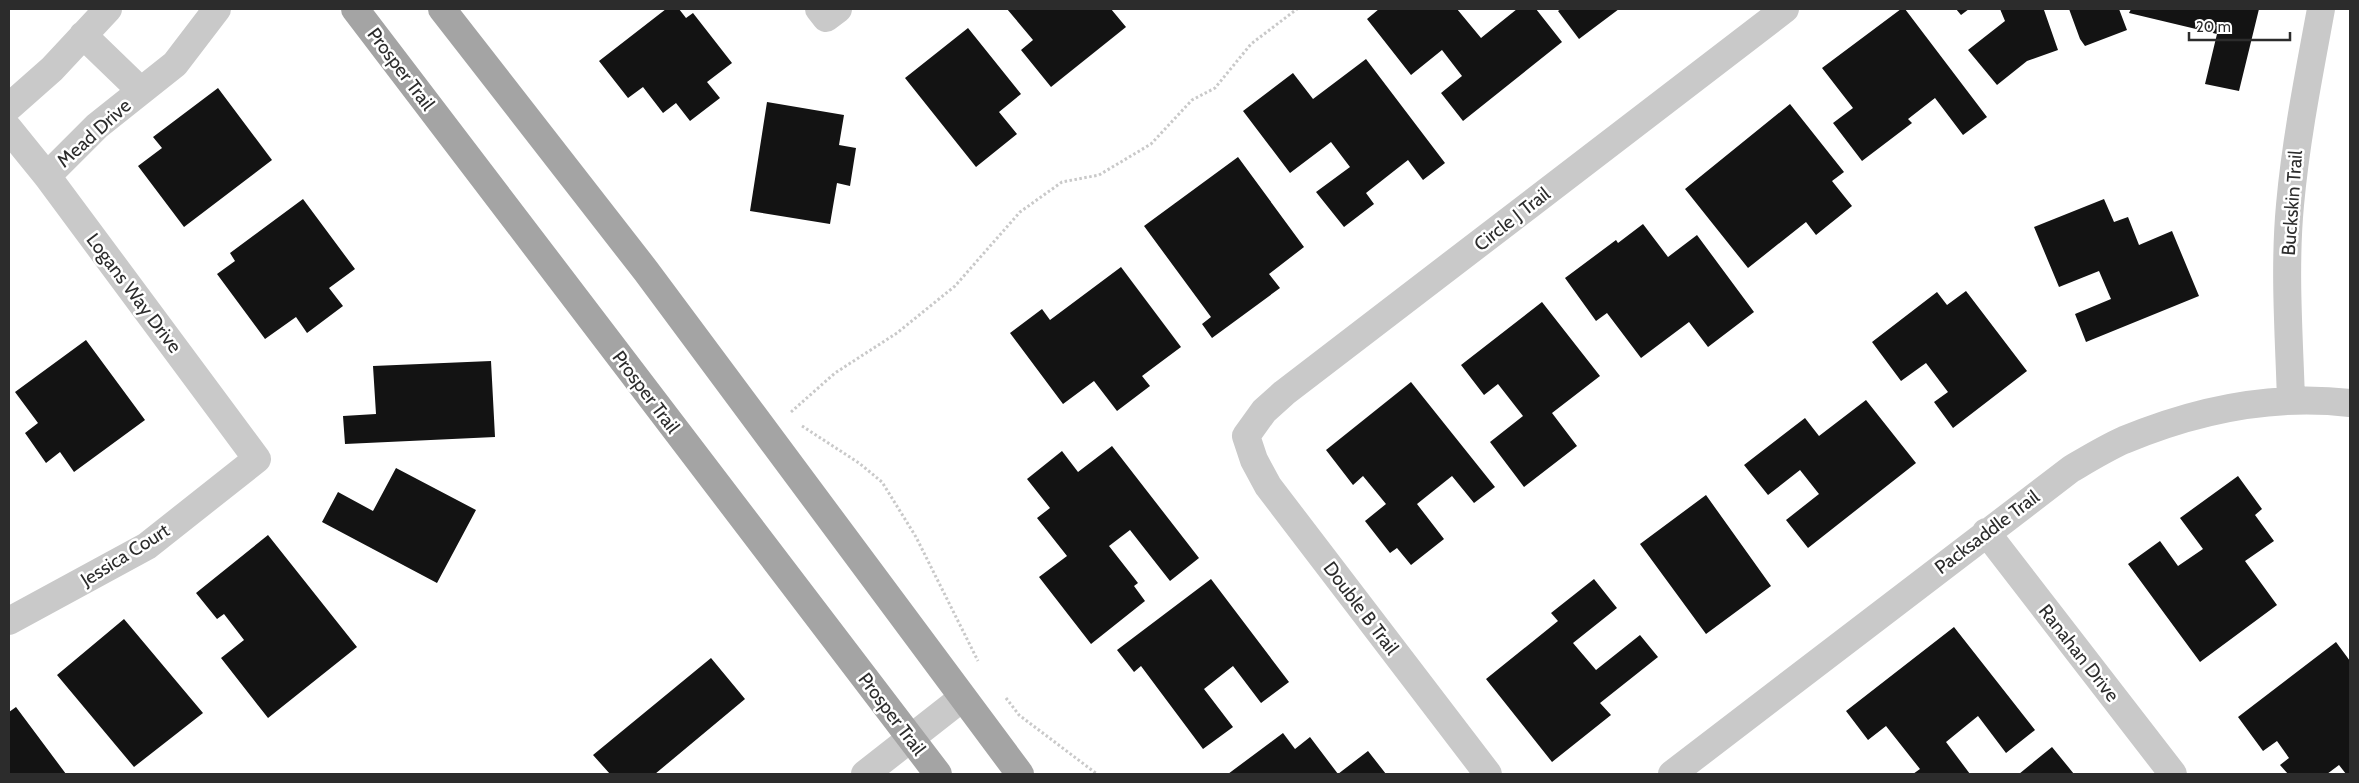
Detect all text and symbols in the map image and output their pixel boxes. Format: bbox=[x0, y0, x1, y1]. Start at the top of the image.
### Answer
scale bar bbox=[2189, 10, 2290, 42]
text: 20 m bbox=[2196, 18, 2231, 36]
street label: Prosper Trail bbox=[363, 23, 440, 115]
street label: Mead Drive bbox=[52, 94, 136, 172]
street label: Buckskin Trail bbox=[2277, 149, 2307, 256]
street label: Circle J Trail bbox=[1469, 182, 1555, 256]
street label: Logans Way Drive bbox=[82, 229, 187, 357]
street label: Prosper Trail bbox=[608, 346, 685, 438]
street label: Packsaddle Trail bbox=[1930, 485, 2044, 579]
street label: Jessica Court bbox=[76, 518, 174, 592]
street label: Double B Trail bbox=[1319, 557, 1404, 660]
street label: Ranahan Drive bbox=[2034, 600, 2124, 706]
street label: Prosper Trail bbox=[854, 668, 931, 760]

